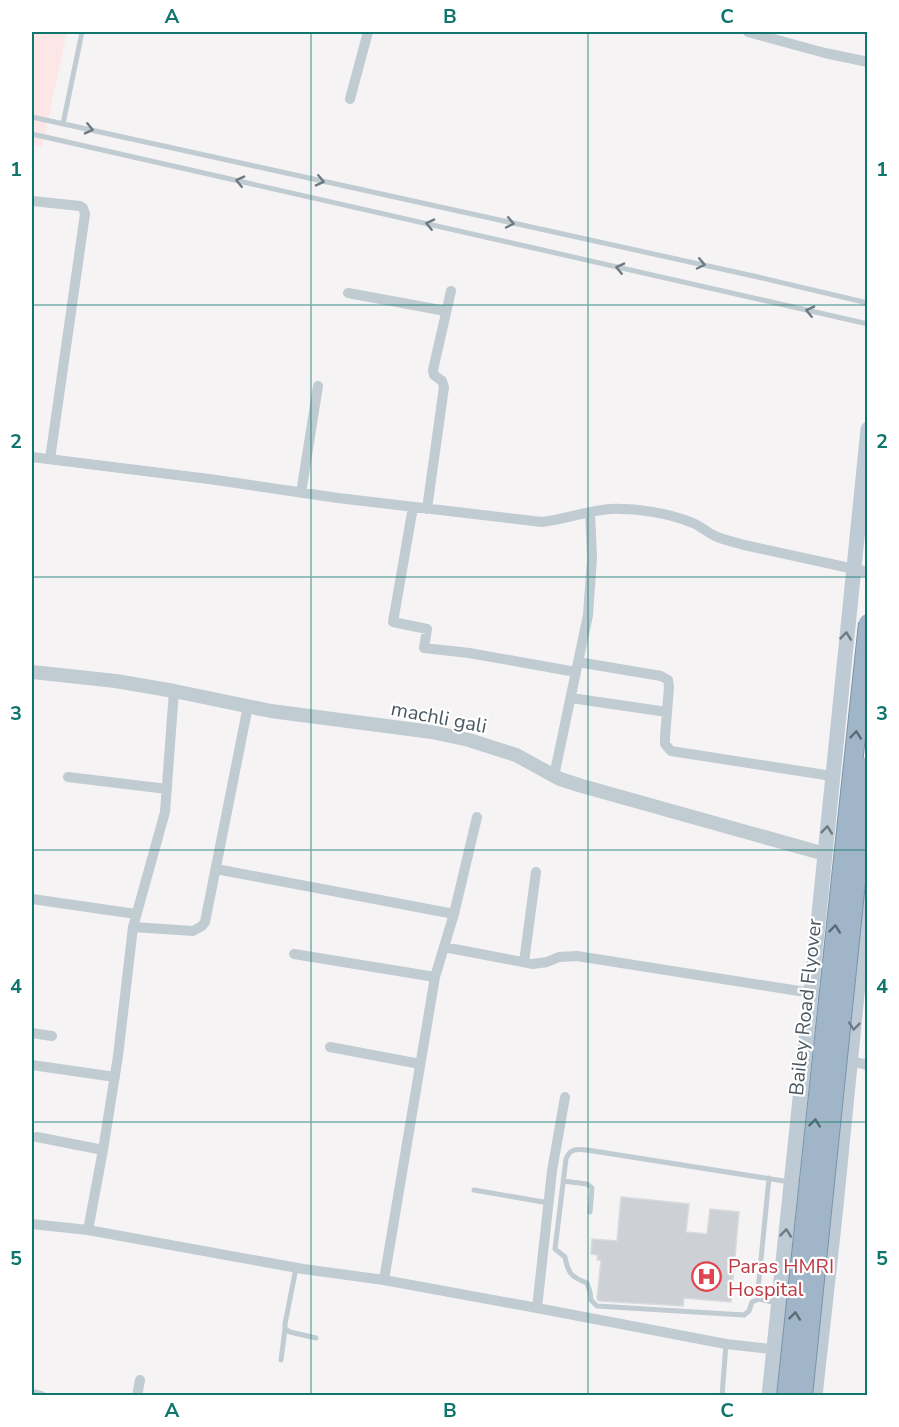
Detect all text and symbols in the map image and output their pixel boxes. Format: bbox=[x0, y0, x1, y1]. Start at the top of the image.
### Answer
text: A bbox=[165, 3, 180, 30]
text: B bbox=[443, 3, 457, 30]
text: C bbox=[720, 3, 734, 30]
one-way arrow bbox=[83, 122, 93, 135]
text: 1 bbox=[10, 156, 22, 183]
text: 1 bbox=[876, 156, 888, 183]
one-way arrow bbox=[315, 174, 325, 187]
one-way arrow bbox=[235, 175, 245, 188]
one-way arrow bbox=[505, 216, 515, 229]
one-way arrow bbox=[425, 218, 435, 231]
one-way arrow bbox=[696, 257, 706, 270]
one-way arrow bbox=[616, 262, 626, 275]
one-way arrow bbox=[806, 305, 816, 318]
text: 2 bbox=[10, 428, 22, 455]
text: 2 bbox=[876, 428, 888, 455]
one-way arrow bbox=[839, 631, 852, 640]
street label: machli gali bbox=[389, 695, 489, 740]
text: 3 bbox=[10, 700, 22, 727]
text: 3 bbox=[876, 700, 888, 727]
one-way arrow bbox=[849, 730, 862, 739]
one-way arrow bbox=[820, 825, 833, 835]
street label: Bailey Road Flyover bbox=[783, 917, 828, 1097]
one-way arrow bbox=[828, 924, 841, 933]
text: 4 bbox=[10, 973, 22, 1000]
text: 4 bbox=[876, 973, 888, 1000]
one-way arrow bbox=[848, 1022, 861, 1031]
one-way arrow bbox=[808, 1118, 821, 1127]
one-way arrow bbox=[779, 1228, 792, 1237]
text: 5 bbox=[10, 1245, 22, 1272]
text: 5 bbox=[876, 1245, 888, 1272]
place label: Paras HMRI Hospital bbox=[728, 1253, 834, 1303]
hospital icon: Paras HMRI Hospital bbox=[691, 1261, 723, 1293]
one-way arrow bbox=[788, 1312, 801, 1321]
text: A bbox=[165, 1397, 180, 1424]
text: B bbox=[443, 1397, 457, 1424]
text: C bbox=[720, 1397, 734, 1424]

